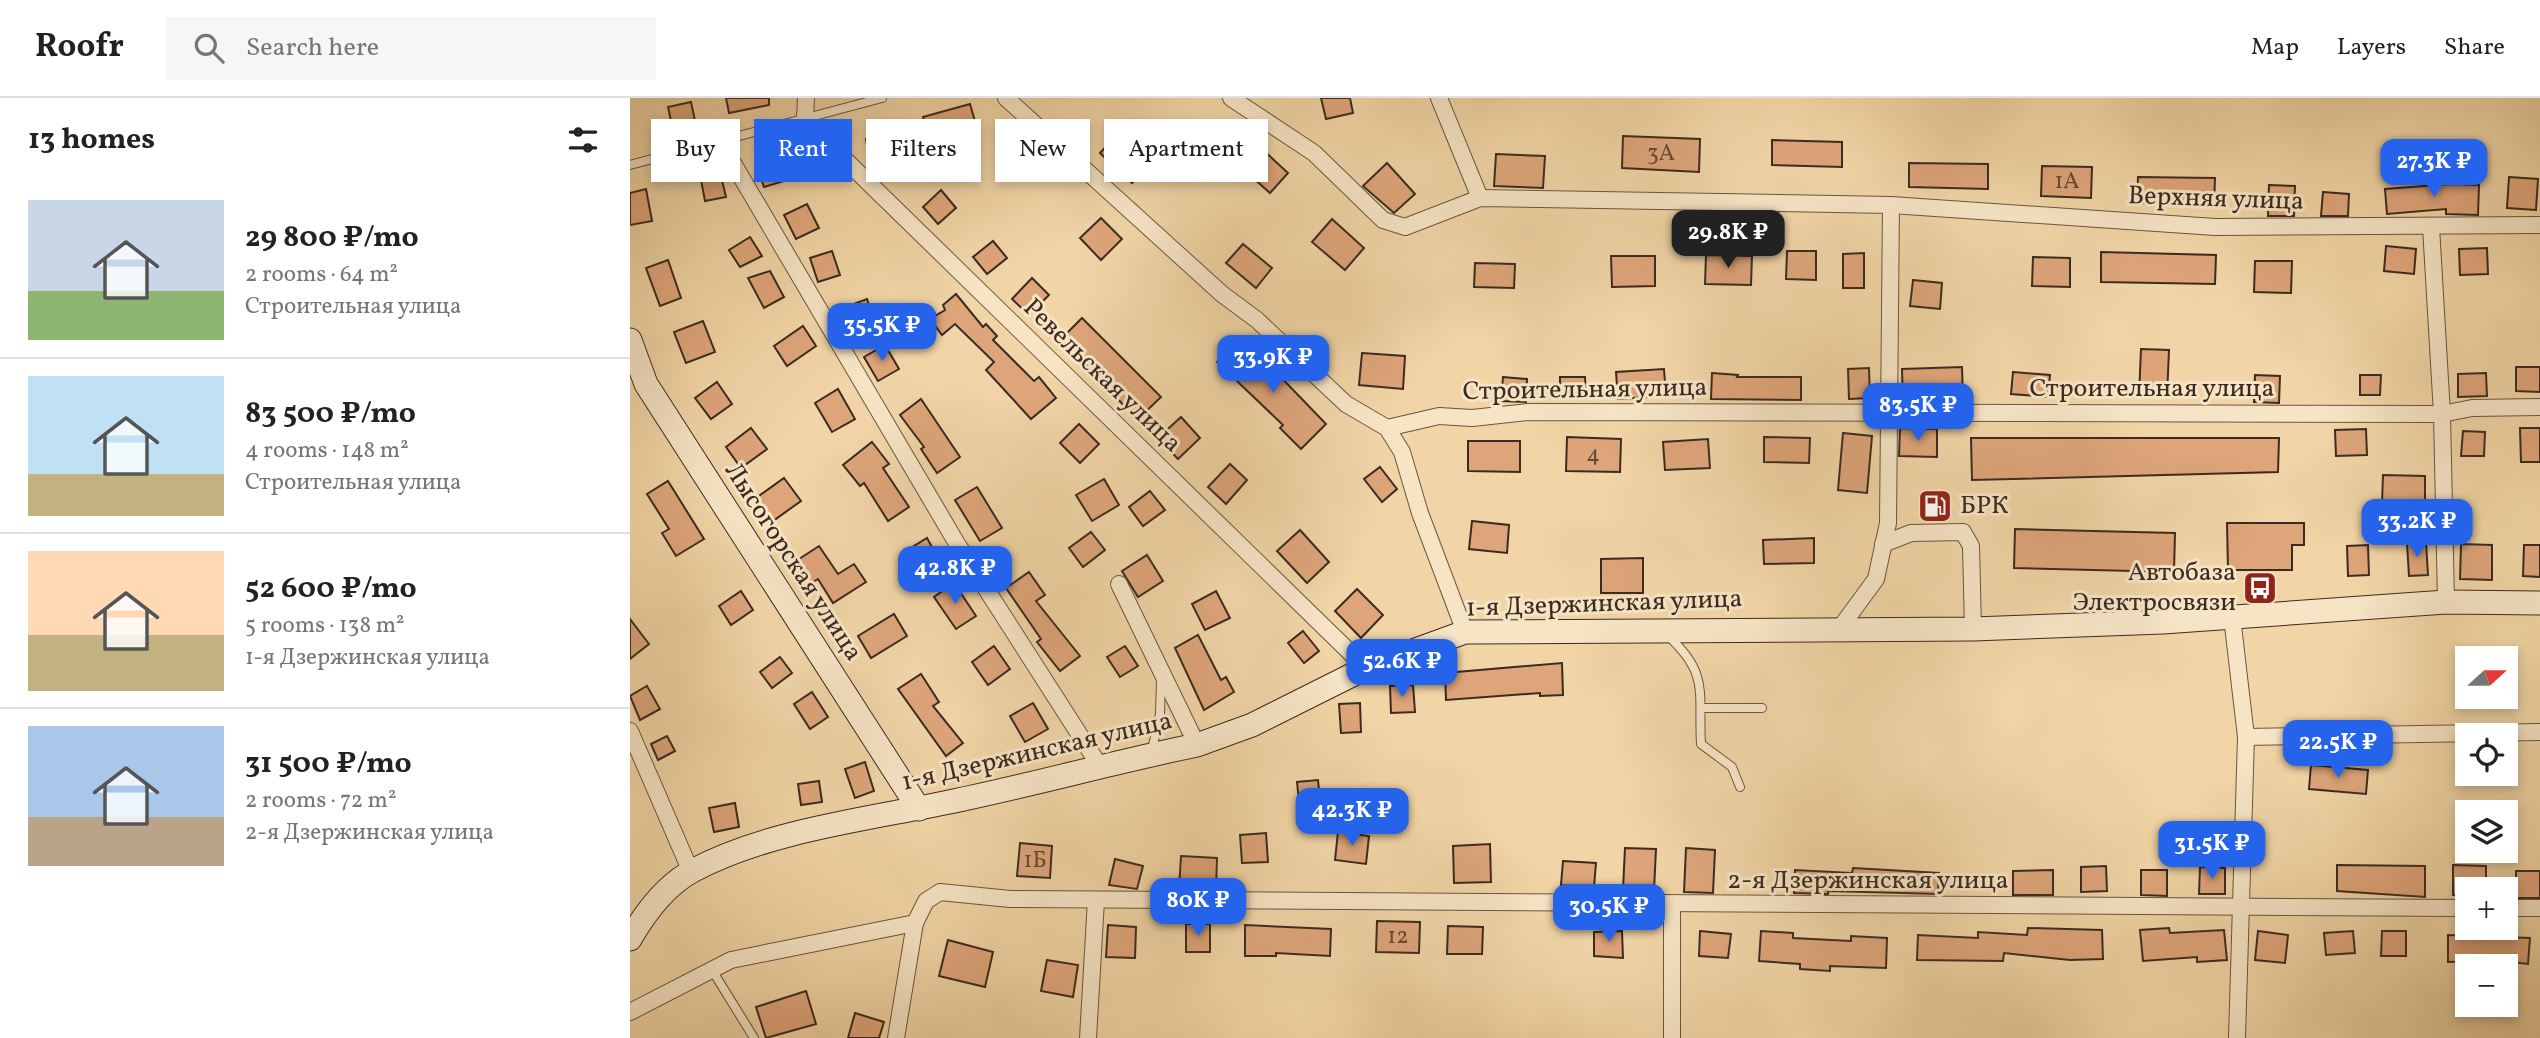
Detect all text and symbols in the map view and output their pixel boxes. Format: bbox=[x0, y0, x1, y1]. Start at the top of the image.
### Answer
search box bbox=[166, 17, 656, 80]
text: Roofr bbox=[35, 25, 124, 71]
icon: search bbox=[190, 29, 228, 67]
text: Search here bbox=[246, 30, 379, 66]
text: Map bbox=[2251, 31, 2299, 65]
text: Layers bbox=[2337, 31, 2406, 65]
text: Share bbox=[2444, 31, 2505, 65]
text: 13 homes bbox=[28, 119, 155, 161]
chip: Buy bbox=[651, 119, 740, 182]
chip: Rent bbox=[754, 119, 852, 182]
chip: Filters bbox=[866, 119, 981, 182]
chip: New bbox=[995, 119, 1090, 182]
chip: Apartment bbox=[1104, 119, 1268, 182]
icon: filters bbox=[564, 121, 602, 159]
house number: 3А bbox=[1647, 138, 1675, 170]
pin: 27.3K ₽ bbox=[2369, 140, 2499, 199]
text: 27.3K ₽ bbox=[2396, 146, 2472, 178]
house number: 1А bbox=[2054, 166, 2080, 198]
street label: Верхняя улица bbox=[2127, 178, 2305, 220]
pin: 29.8K ₽ bbox=[1663, 211, 1793, 270]
text: 29 800 ₽/mo bbox=[245, 217, 419, 259]
text: 29.8K ₽ bbox=[1688, 217, 1768, 249]
icon: home bbox=[84, 228, 168, 312]
text: 2 rooms · 64 m² bbox=[245, 259, 398, 291]
text: Строительная улица bbox=[245, 291, 462, 323]
street label: Ревельская улица bbox=[1015, 291, 1189, 461]
pin: 35.5K ₽ bbox=[817, 303, 947, 363]
text: 35.5K ₽ bbox=[843, 310, 921, 342]
pin: 33.9K ₽ bbox=[1208, 336, 1338, 395]
text: 33.9K ₽ bbox=[1233, 342, 1313, 374]
street label: Строительная улица bbox=[1462, 370, 1708, 410]
street label: Строительная улица bbox=[2030, 371, 2274, 407]
pin: 83.5K ₽ bbox=[1853, 384, 1983, 443]
text: 83.5K ₽ bbox=[1879, 390, 1957, 422]
text: 83 500 ₽/mo bbox=[245, 393, 416, 435]
icon: home bbox=[84, 404, 168, 488]
text: 4 rooms · 148 m² bbox=[245, 435, 409, 467]
house number: 4 bbox=[1586, 439, 1600, 471]
street label: Лысогорская улица bbox=[715, 456, 871, 668]
text: Строительная улица bbox=[245, 467, 462, 499]
fuel station icon: БРК bbox=[1916, 487, 1954, 525]
place label: БРК bbox=[1960, 488, 2009, 524]
pin: 33.2K ₽ bbox=[2352, 500, 2482, 559]
text: 33.2K ₽ bbox=[2378, 506, 2456, 538]
pin: 42.8K ₽ bbox=[890, 546, 1020, 606]
text: 42.8K ₽ bbox=[914, 553, 996, 585]
place label: Автобаза Электросвязи bbox=[2073, 555, 2236, 621]
text: 52 600 ₽/mo bbox=[245, 568, 417, 610]
bus stop icon: Автобаза Электросвязи bbox=[2241, 569, 2279, 607]
icon: home bbox=[84, 579, 168, 663]
street label: 1-я Дзержинская улица bbox=[1465, 581, 1743, 627]
text: 5 rooms · 138 m² bbox=[245, 610, 405, 642]
pin: 52.6K ₽ bbox=[1337, 640, 1467, 699]
text: 1-я Дзержинская улица bbox=[245, 642, 490, 674]
text: 52.6K ₽ bbox=[1362, 646, 1442, 678]
north arrow bbox=[2455, 646, 2518, 709]
map controls bbox=[2455, 646, 2518, 1017]
street label: 1-я Дзержинская улица bbox=[898, 703, 1176, 801]
pin: 22.5K ₽ bbox=[2273, 720, 2403, 780]
button: locate bbox=[2455, 723, 2518, 786]
text: 22.5K ₽ bbox=[2299, 727, 2377, 759]
text: 31 500 ₽/mo bbox=[245, 743, 412, 785]
icon: home bbox=[84, 754, 168, 838]
text: 2 rooms · 72 m² bbox=[245, 785, 396, 817]
pin: 42.3K ₽ bbox=[1287, 788, 1417, 848]
text: 42.3K ₽ bbox=[1312, 795, 1392, 827]
button: layers bbox=[2455, 800, 2518, 863]
text: 2-я Дзержинская улица bbox=[245, 817, 494, 849]
pin: 31.5K ₽ bbox=[2147, 822, 2277, 881]
text: 31.5K ₽ bbox=[2174, 828, 2250, 860]
house number: 1Б bbox=[1023, 845, 1047, 877]
street label: 2-я Дзержинская улица bbox=[1727, 863, 2009, 899]
button: + bbox=[2455, 877, 2518, 940]
pin: 80K ₽ bbox=[1149, 878, 1247, 938]
pin: 30.5K ₽ bbox=[1544, 884, 1674, 944]
text: 80K ₽ bbox=[1166, 885, 1230, 917]
text: 30.5K ₽ bbox=[1569, 891, 1649, 923]
house number: 12 bbox=[1387, 921, 1409, 953]
button: − bbox=[2455, 954, 2518, 1017]

